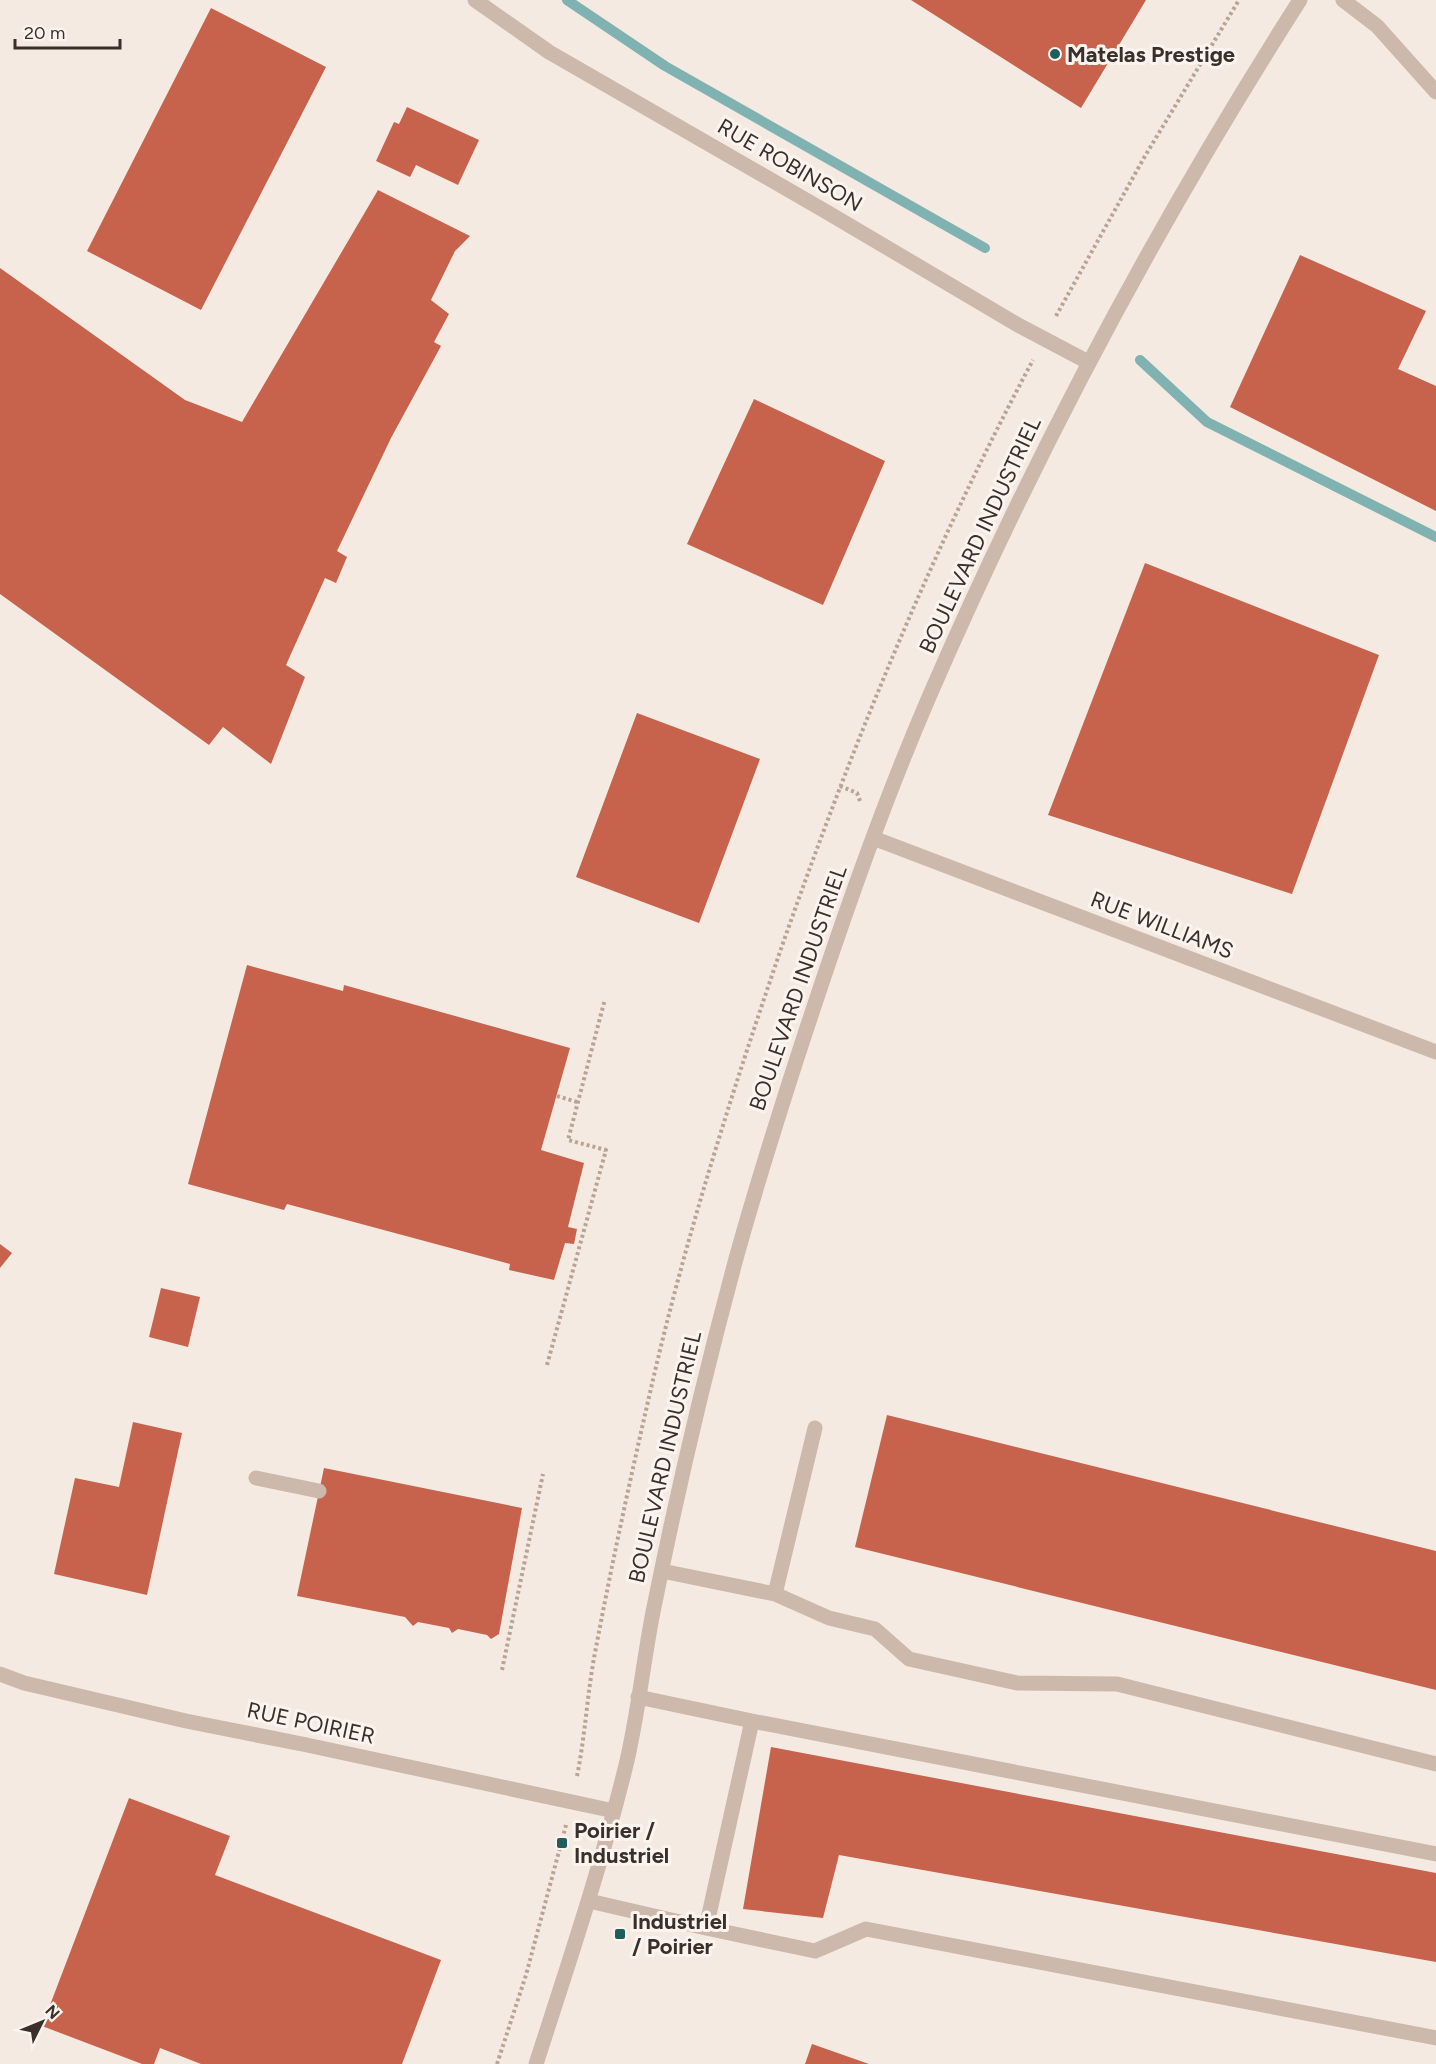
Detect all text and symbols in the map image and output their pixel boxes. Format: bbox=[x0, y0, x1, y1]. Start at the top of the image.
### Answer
scale bar bbox=[15, 12, 120, 50]
text: 20 m bbox=[24, 22, 65, 44]
place label: Matelas Prestige bbox=[1067, 41, 1235, 68]
marker: Matelas Prestige bbox=[1048, 47, 1062, 61]
street label: RUE ROBINSON bbox=[713, 113, 867, 217]
street label: BOULEVARD INDUSTRIEL bbox=[913, 412, 1047, 657]
street label: BOULEVARD INDUSTRIEL bbox=[743, 861, 853, 1114]
street label: RUE WILLIAMS bbox=[1087, 885, 1237, 965]
street label: BOULEVARD INDUSTRIEL bbox=[623, 1328, 707, 1586]
street label: RUE POIRIER bbox=[245, 1696, 377, 1750]
place label: Poirier / Industriel bbox=[574, 1817, 669, 1869]
marker: Poirier / Industriel bbox=[555, 1836, 569, 1850]
place label: Industriel / Poirier bbox=[632, 1908, 727, 1960]
marker: Industriel / Poirier bbox=[613, 1927, 627, 1941]
north arrow bbox=[12, 1992, 72, 2052]
text: N bbox=[41, 2001, 64, 2023]

